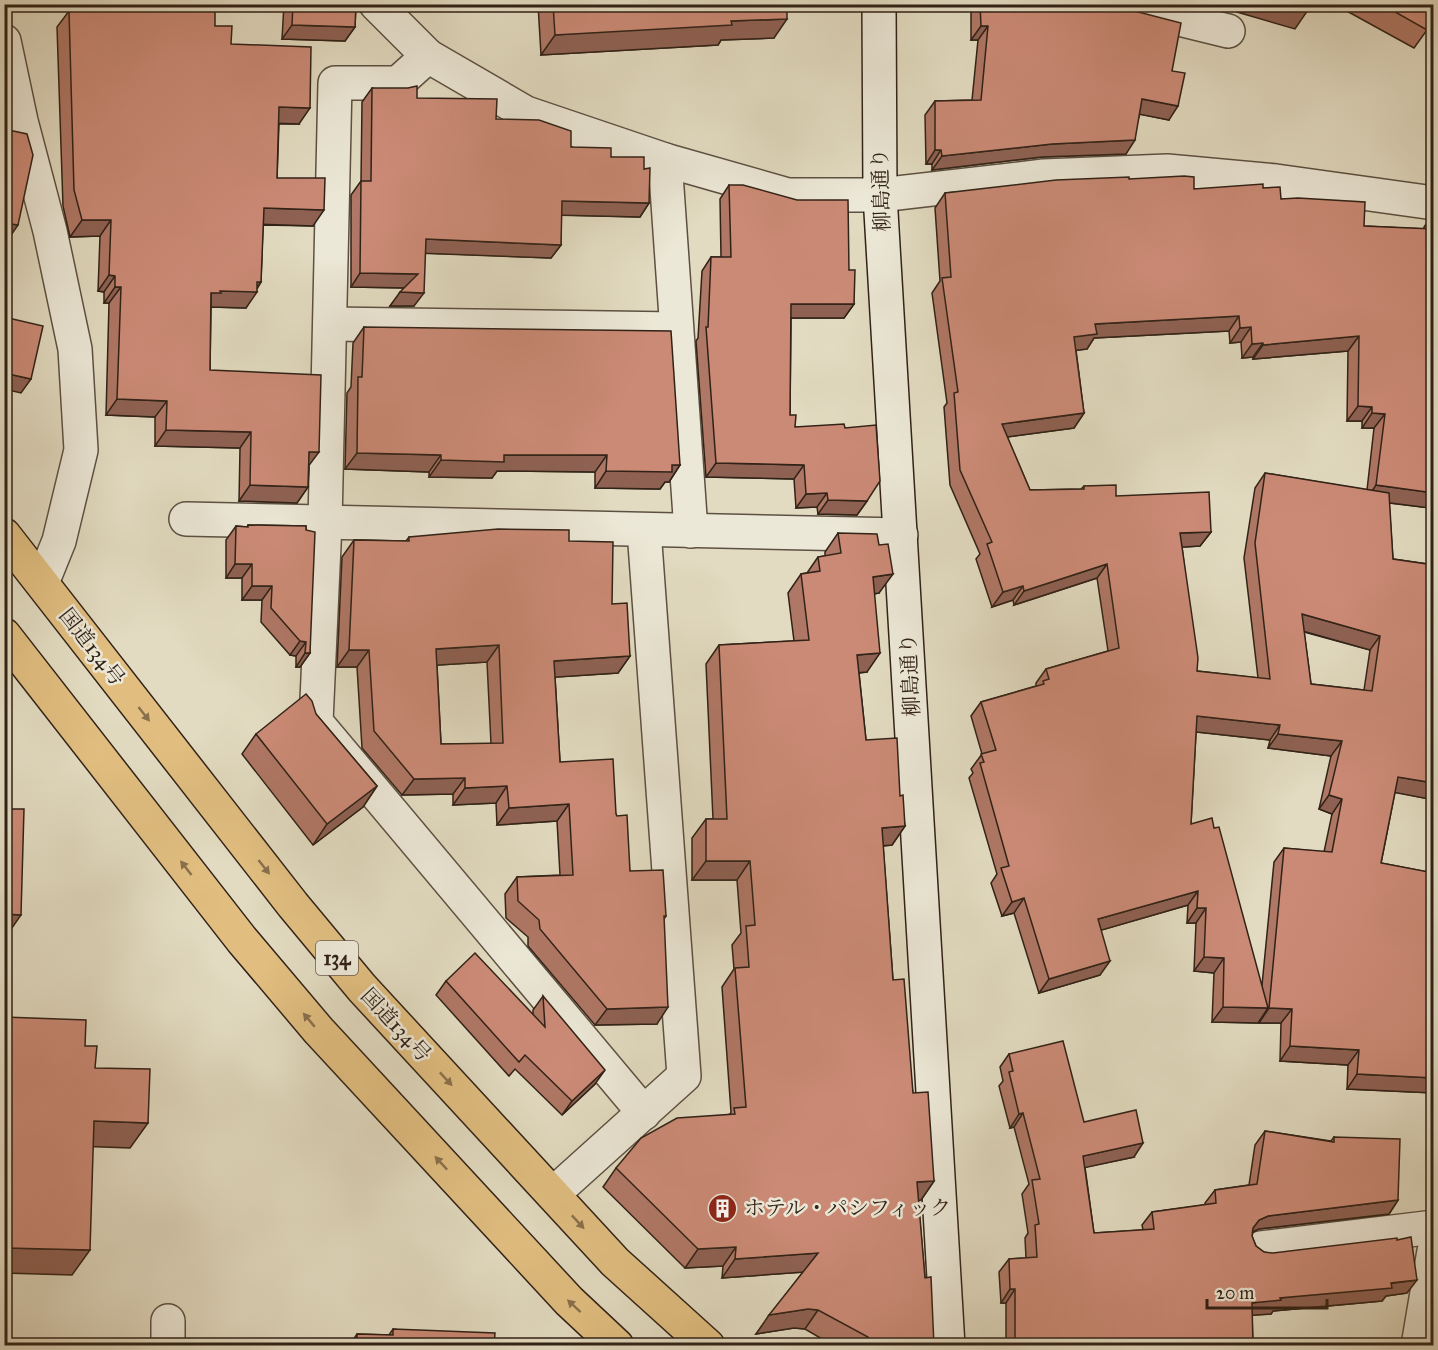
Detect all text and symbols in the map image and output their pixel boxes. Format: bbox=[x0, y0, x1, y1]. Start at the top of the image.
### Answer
street label: 柳島通り bbox=[867, 148, 895, 232]
street label: 国道134号 bbox=[54, 603, 130, 691]
street label: 柳島通り bbox=[895, 632, 925, 718]
one-way arrow bbox=[138, 705, 150, 721]
one-way arrow bbox=[258, 860, 270, 875]
one-way arrow bbox=[181, 861, 193, 876]
road number: 134 bbox=[316, 941, 358, 975]
street label: 国道134号 bbox=[355, 983, 437, 1067]
one-way arrow bbox=[303, 1013, 316, 1028]
one-way arrow bbox=[439, 1071, 452, 1086]
one-way arrow bbox=[435, 1156, 449, 1170]
building icon: ホテル・パシフィック bbox=[707, 1192, 739, 1224]
place label: ホテル・パシフィック bbox=[744, 1195, 951, 1221]
one-way arrow bbox=[571, 1214, 584, 1229]
scale bar bbox=[1207, 1272, 1327, 1310]
text: 20 m bbox=[1216, 1282, 1254, 1304]
one-way arrow bbox=[567, 1299, 582, 1313]

